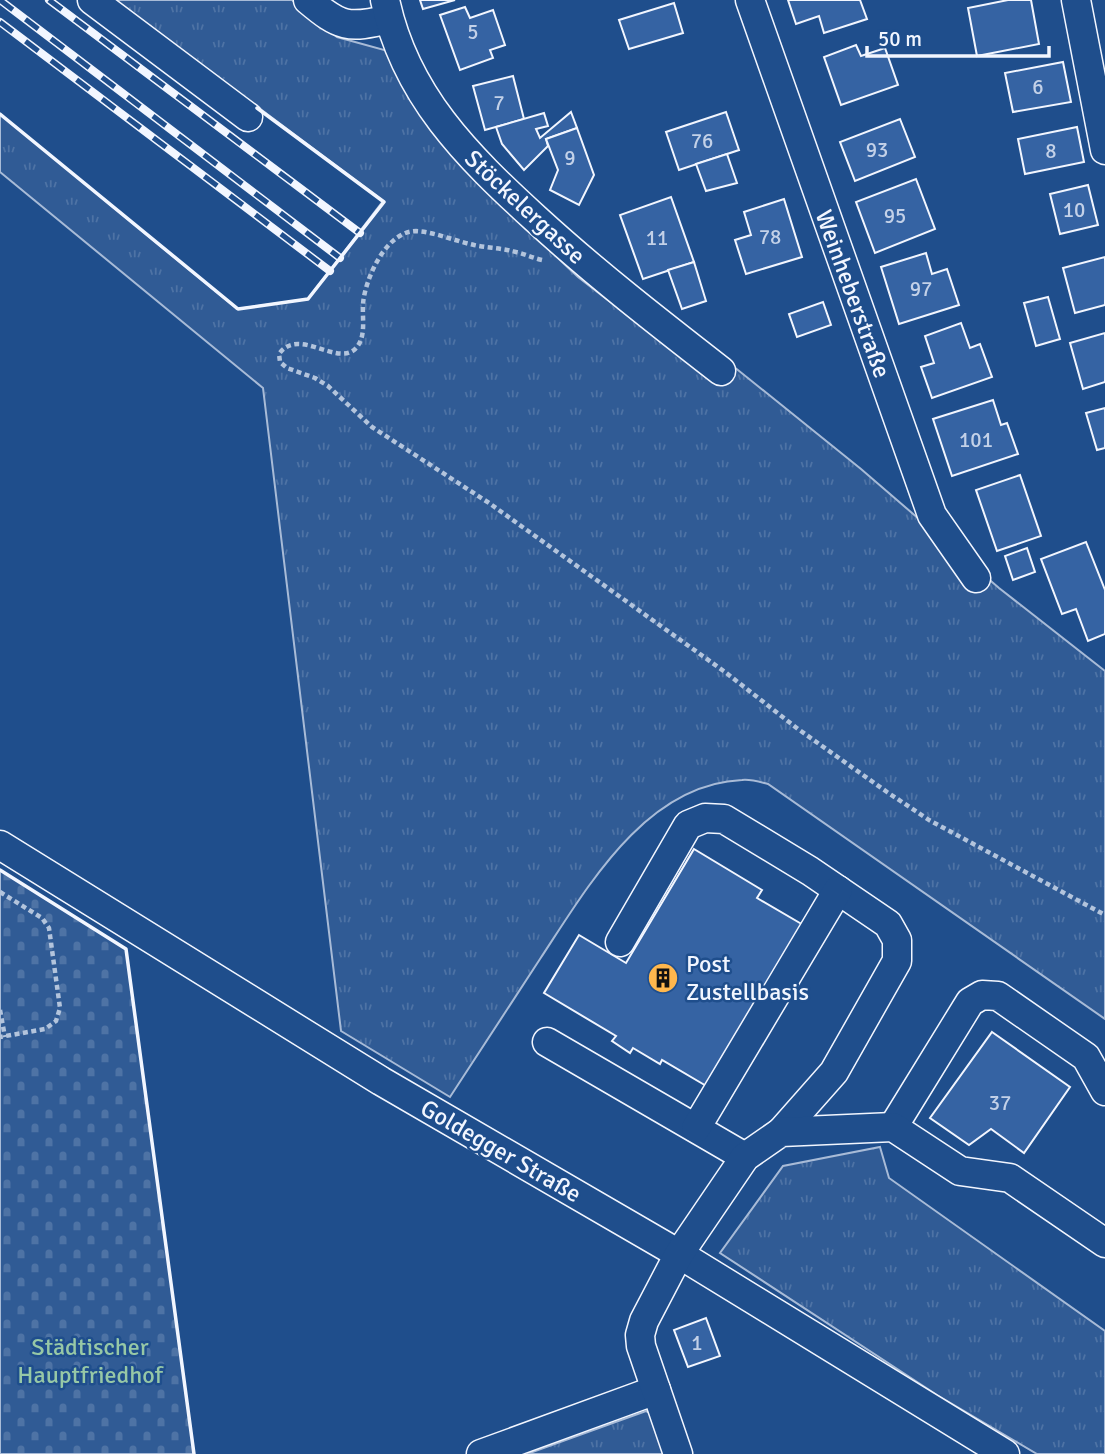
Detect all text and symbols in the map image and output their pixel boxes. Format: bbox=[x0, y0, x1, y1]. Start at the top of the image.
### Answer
scale bar bbox=[867, 14, 1049, 58]
house number: 5 bbox=[467, 19, 479, 45]
text: 50 m bbox=[878, 26, 922, 52]
house number: 6 bbox=[1032, 74, 1044, 100]
house number: 7 bbox=[493, 90, 505, 116]
house number: 76 bbox=[691, 128, 713, 154]
house number: 93 bbox=[866, 137, 888, 163]
house number: 8 bbox=[1045, 138, 1057, 164]
street label: Stöckelergasse bbox=[458, 143, 592, 271]
house number: 9 bbox=[564, 145, 576, 171]
house number: 10 bbox=[1063, 197, 1085, 223]
house number: 95 bbox=[884, 203, 906, 229]
street label: Weinheberstraße bbox=[809, 206, 897, 382]
house number: 78 bbox=[759, 224, 781, 250]
house number: 11 bbox=[646, 225, 668, 251]
house number: 97 bbox=[910, 276, 932, 302]
house number: 101 bbox=[959, 427, 993, 453]
place label: Post Zustellbasis bbox=[686, 949, 809, 1007]
building icon: Post Zustellbasis bbox=[646, 961, 680, 995]
house number: 37 bbox=[989, 1090, 1011, 1116]
street label: Goldegger Straße bbox=[415, 1093, 587, 1209]
house number: 1 bbox=[691, 1330, 703, 1356]
park label: Städtischer Hauptfriedhof bbox=[17, 1332, 164, 1390]

